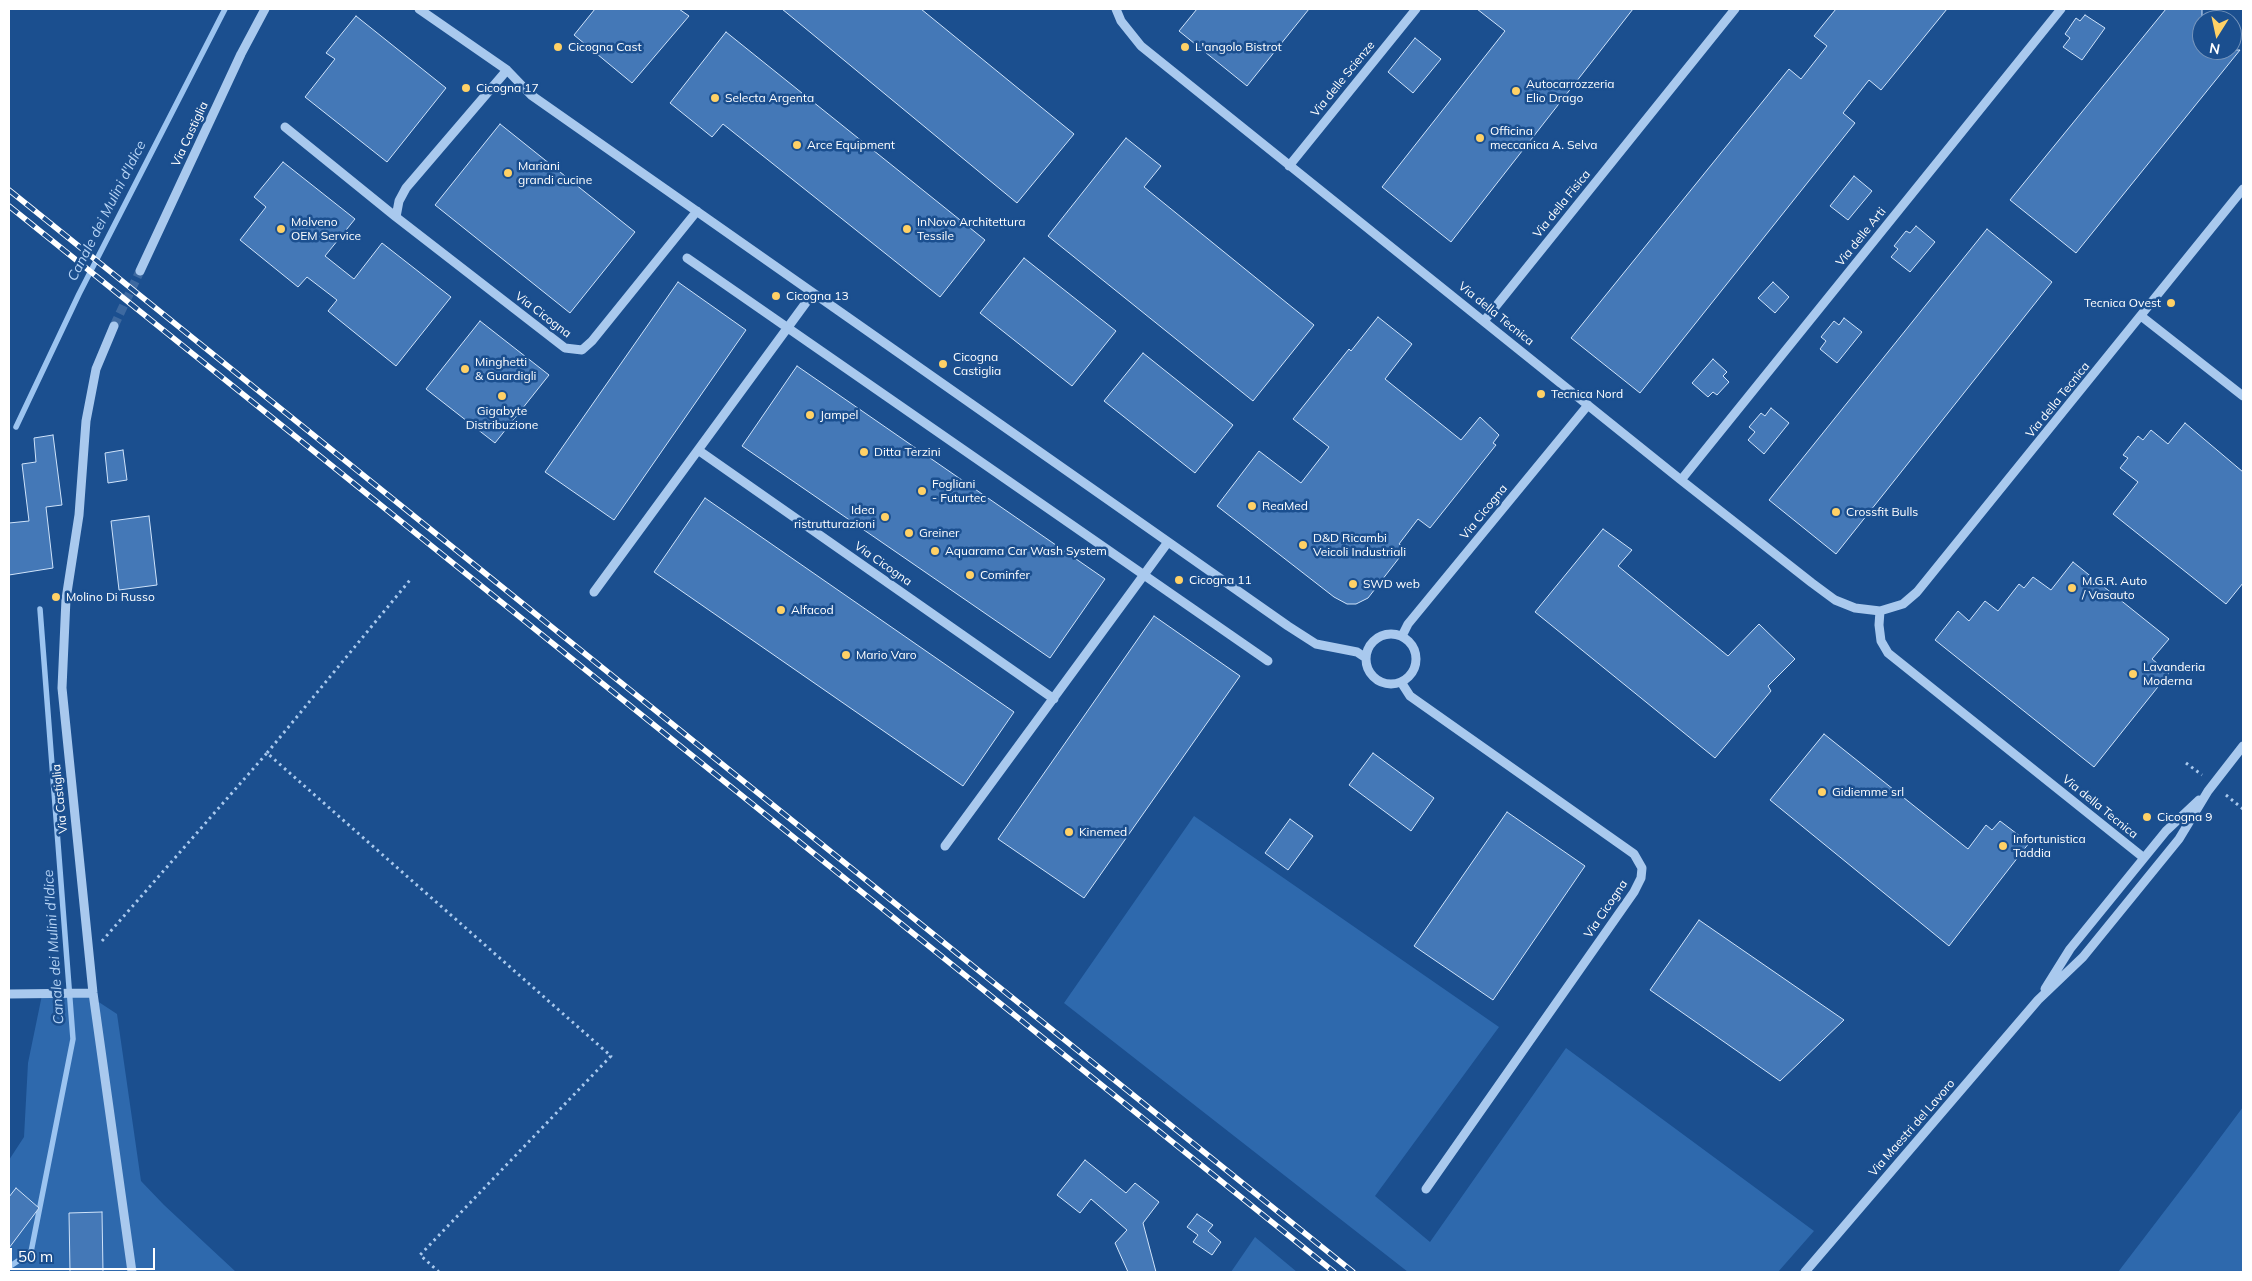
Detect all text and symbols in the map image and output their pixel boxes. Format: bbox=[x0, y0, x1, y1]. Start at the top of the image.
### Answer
north arrow bbox=[2192, 10, 2242, 60]
street label: Via delle Scienze bbox=[1308, 38, 1378, 120]
text: N bbox=[2208, 39, 2221, 59]
place label: Cicogna Cast bbox=[568, 40, 642, 54]
place label: L'angolo Bistrot bbox=[1195, 40, 1282, 54]
marker: Cicogna Cast bbox=[552, 41, 564, 53]
marker: L'angolo Bistrot bbox=[1179, 41, 1191, 53]
place label: Autocarrozzeria Elio Drago bbox=[1526, 77, 1615, 105]
place label: Cicogna 17 bbox=[476, 81, 539, 95]
marker: Cicogna 17 bbox=[460, 82, 472, 94]
marker: Autocarrozzeria Elio Drago bbox=[1510, 85, 1522, 97]
place label: Selecta Argenta bbox=[725, 91, 814, 105]
marker: Selecta Argenta bbox=[709, 92, 721, 104]
street label: Via Castiglia bbox=[169, 99, 211, 169]
place label: Officina meccanica A. Selva bbox=[1490, 124, 1597, 152]
marker: Officina meccanica A. Selva bbox=[1474, 132, 1486, 144]
water label: Canale dei Mulini d'Idice bbox=[64, 138, 150, 284]
place label: Arce Equipment bbox=[807, 138, 895, 152]
marker: Arce Equipment bbox=[791, 139, 803, 151]
place label: Mariani grandi cucine bbox=[518, 159, 592, 187]
marker: Mariani grandi cucine bbox=[502, 167, 514, 179]
street label: Via della Fisica bbox=[1530, 167, 1594, 241]
street label: Via delle Arti bbox=[1833, 205, 1889, 269]
place label: Molveno OEM Service bbox=[291, 215, 361, 243]
place label: InNovo Architettura Tessile bbox=[917, 215, 1025, 243]
marker: Molveno OEM Service bbox=[275, 223, 287, 235]
marker: InNovo Architettura Tessile bbox=[901, 223, 913, 235]
street label: Via della Tecnica bbox=[1455, 279, 1537, 349]
street label: Via Cicogna bbox=[512, 289, 574, 341]
place label: Cicogna 13 bbox=[786, 289, 849, 303]
marker: Cicogna 13 bbox=[770, 290, 782, 302]
place label: Tecnica Ovest bbox=[2084, 296, 2161, 310]
marker: Tecnica Ovest bbox=[2165, 297, 2177, 309]
place label: Cicogna Castiglia bbox=[953, 350, 1001, 378]
place label: Minghetti & Guardigli bbox=[475, 355, 536, 383]
marker: Cicogna Castiglia bbox=[937, 358, 949, 370]
street label: Via della Tecnica bbox=[2023, 359, 2093, 441]
marker: Minghetti & Guardigli bbox=[459, 363, 471, 375]
place label: Tecnica Nord bbox=[1551, 387, 1623, 401]
marker: Tecnica Nord bbox=[1535, 388, 1547, 400]
marker: Gigabyte Distribuzione bbox=[496, 390, 508, 402]
place label: Gigabyte Distribuzione bbox=[466, 404, 538, 432]
place label: Jampel bbox=[820, 408, 858, 422]
marker: Jampel bbox=[804, 409, 816, 421]
place label: Ditta Terzini bbox=[874, 445, 941, 459]
marker: Ditta Terzini bbox=[858, 446, 870, 458]
place label: Fogliani - Futurtec bbox=[932, 477, 986, 505]
street label: Via Cicogna bbox=[1457, 482, 1511, 542]
marker: Fogliani - Futurtec bbox=[916, 485, 928, 497]
place label: ReaMed bbox=[1262, 499, 1308, 513]
marker: ReaMed bbox=[1246, 500, 1258, 512]
place label: Idea ristrutturazioni bbox=[794, 503, 875, 531]
place label: Crossfit Bulls bbox=[1846, 505, 1918, 519]
marker: Crossfit Bulls bbox=[1830, 506, 1842, 518]
marker: Idea ristrutturazioni bbox=[879, 511, 891, 523]
place label: Greiner bbox=[919, 526, 959, 540]
marker: Greiner bbox=[903, 527, 915, 539]
place label: D&D Ricambi Veicoli Industriali bbox=[1313, 531, 1406, 559]
street label: Via Cicogna bbox=[852, 539, 914, 589]
marker: D&D Ricambi Veicoli Industriali bbox=[1297, 539, 1309, 551]
place label: Aquarama Car Wash System bbox=[945, 544, 1107, 558]
marker: Aquarama Car Wash System bbox=[929, 545, 941, 557]
place label: Cominfer bbox=[980, 568, 1030, 582]
marker: Cominfer bbox=[964, 569, 976, 581]
place label: Cicogna 11 bbox=[1189, 573, 1252, 587]
marker: Cicogna 11 bbox=[1173, 574, 1185, 586]
place label: M.G.R. Auto / Vasauto bbox=[2082, 574, 2147, 602]
place label: SWD web bbox=[1363, 577, 1420, 591]
marker: SWD web bbox=[1347, 578, 1359, 590]
marker: M.G.R. Auto / Vasauto bbox=[2066, 582, 2078, 594]
place label: Molino Di Russo bbox=[66, 590, 155, 604]
marker: Molino Di Russo bbox=[50, 591, 62, 603]
place label: Alfacod bbox=[791, 603, 834, 617]
marker: Alfacod bbox=[775, 604, 787, 616]
place label: Mario Varo bbox=[856, 648, 917, 662]
marker: Mario Varo bbox=[840, 649, 852, 661]
place label: Lavanderia Moderna bbox=[2143, 660, 2205, 688]
marker: Lavanderia Moderna bbox=[2127, 668, 2139, 680]
street label: Via Castiglia bbox=[49, 764, 71, 834]
street label: Via della Tecnica bbox=[2059, 772, 2141, 842]
place label: Gidiemme srl bbox=[1832, 785, 1904, 799]
marker: Gidiemme srl bbox=[1816, 786, 1828, 798]
place label: Cicogna 9 bbox=[2157, 810, 2213, 824]
marker: Cicogna 9 bbox=[2141, 811, 2153, 823]
place label: Kinemed bbox=[1079, 825, 1127, 839]
marker: Kinemed bbox=[1063, 826, 1075, 838]
place label: Infortunistica Taddia bbox=[2013, 832, 2086, 860]
marker: Infortunistica Taddia bbox=[1997, 840, 2009, 852]
water label: Canale dei Mulini d'Idice bbox=[40, 869, 68, 1025]
street label: Via Cicogna bbox=[1581, 877, 1631, 941]
street label: Via Maestri del Lavoro bbox=[1866, 1077, 1958, 1179]
scale bar bbox=[12, 1238, 158, 1270]
text: 50 m bbox=[18, 1247, 53, 1266]

